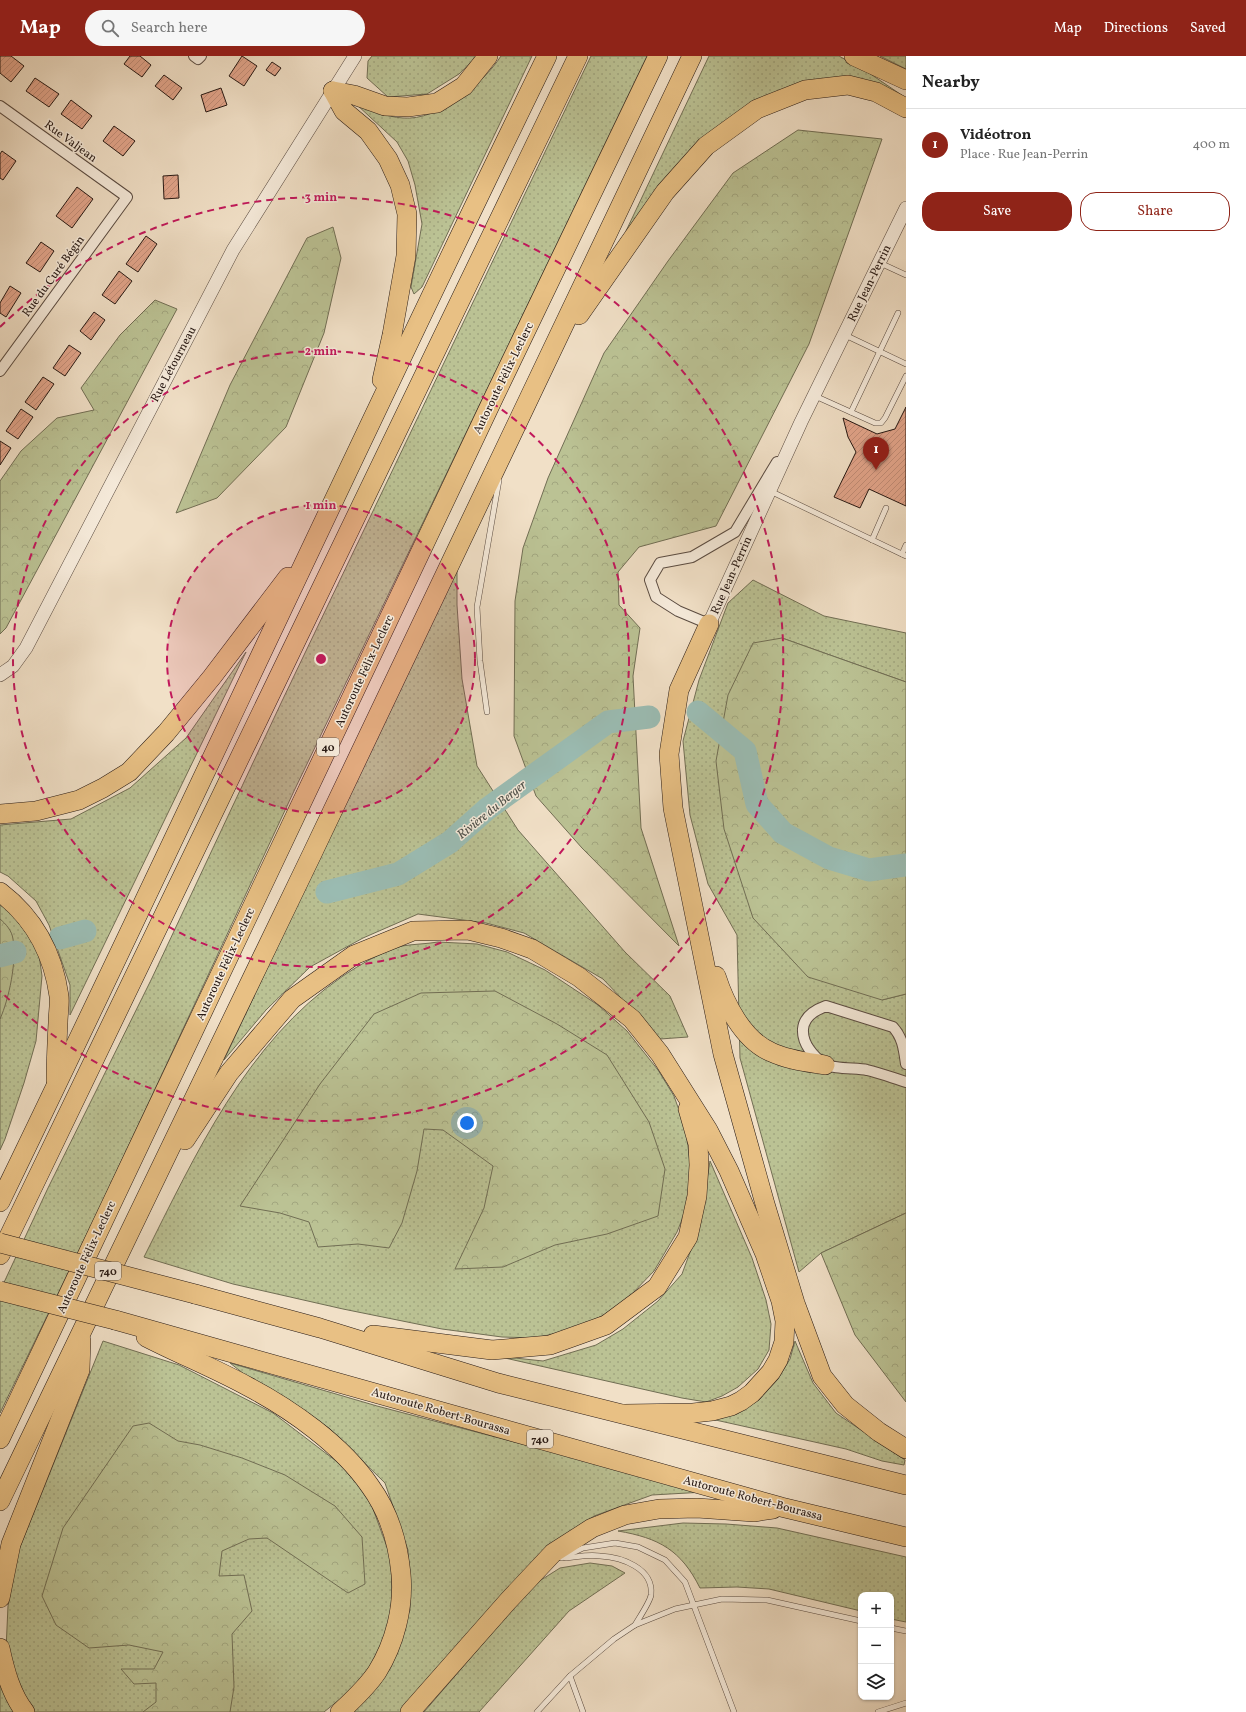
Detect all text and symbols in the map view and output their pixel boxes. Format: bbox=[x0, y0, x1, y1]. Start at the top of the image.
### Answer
search box bbox=[85, 10, 365, 46]
text: Map bbox=[20, 15, 61, 41]
icon: search bbox=[99, 17, 121, 39]
text: Search here bbox=[131, 18, 208, 39]
text: Map bbox=[1054, 19, 1082, 38]
text: Directions bbox=[1104, 19, 1168, 38]
text: Saved bbox=[1190, 19, 1226, 38]
text: Nearby bbox=[922, 71, 980, 94]
street label: Rue Valjean bbox=[41, 117, 100, 166]
text: Vidéotron bbox=[960, 125, 1031, 146]
text: 1 bbox=[932, 136, 938, 154]
text: 400 m bbox=[1193, 136, 1230, 154]
text: Place · Rue Jean-Perrin bbox=[960, 146, 1088, 164]
text: 3 min bbox=[305, 190, 337, 206]
button: Save bbox=[922, 192, 1072, 231]
button: Share bbox=[1080, 192, 1230, 231]
street label: Rue du Curé Bégin bbox=[19, 233, 89, 320]
street label: Rue Jean-Perrin bbox=[844, 242, 895, 325]
street label: Autoroute Félix-Leclerc bbox=[470, 320, 538, 437]
street label: Rue Létourneau bbox=[147, 324, 201, 405]
text: 2 min bbox=[305, 344, 337, 360]
pin: 1 bbox=[863, 437, 889, 470]
text: 1 min bbox=[306, 498, 337, 514]
street label: Rue Jean-Perrin bbox=[708, 534, 756, 617]
street label: Autoroute Félix-Leclerc bbox=[332, 613, 398, 730]
centre of rings bbox=[314, 652, 328, 666]
road number: 40 bbox=[317, 738, 339, 756]
water label: Rivière du Berger bbox=[454, 777, 531, 844]
street label: Autoroute Félix-Leclerc bbox=[193, 906, 259, 1023]
your location bbox=[457, 1113, 477, 1133]
street label: Autoroute Félix-Leclerc bbox=[54, 1199, 120, 1316]
road number: 740 bbox=[95, 1262, 121, 1280]
street label: Autoroute Robert-Bourassa bbox=[369, 1384, 512, 1439]
road number: 740 bbox=[527, 1430, 553, 1448]
street label: Autoroute Robert-Bourassa bbox=[681, 1473, 824, 1525]
map controls bbox=[858, 1592, 894, 1700]
button: + bbox=[858, 1592, 894, 1628]
button: − bbox=[858, 1628, 894, 1664]
button: layers bbox=[858, 1664, 894, 1700]

